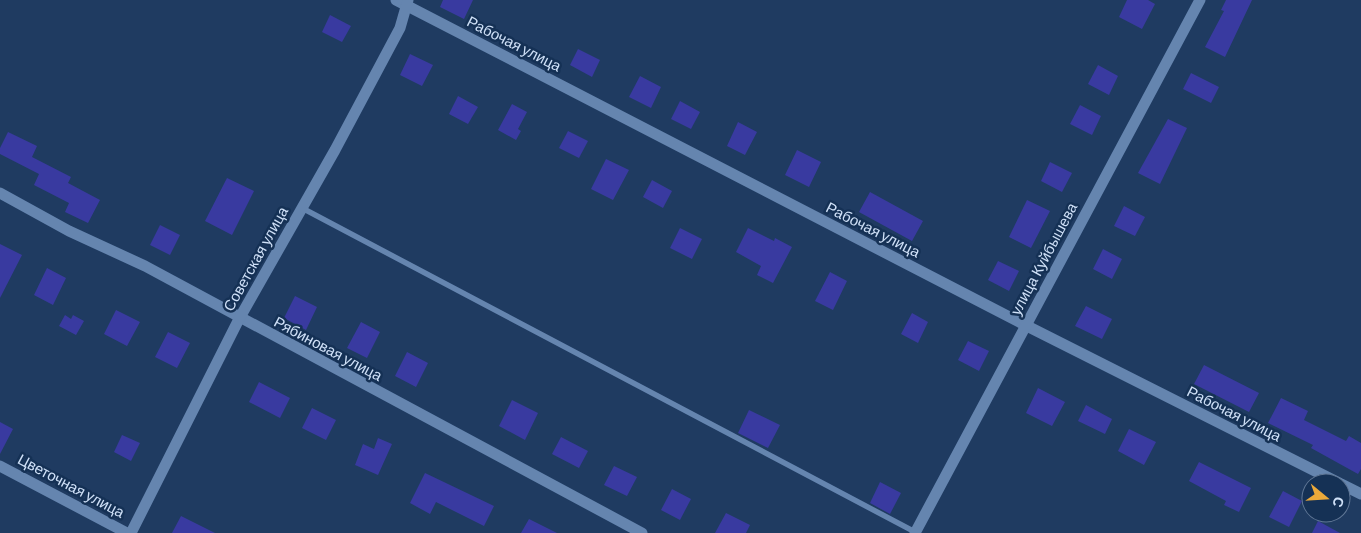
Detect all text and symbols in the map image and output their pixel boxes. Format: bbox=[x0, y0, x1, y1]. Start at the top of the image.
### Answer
street label: Рабочая улица bbox=[464, 12, 565, 75]
street label: Рабочая улица bbox=[823, 198, 924, 261]
street label: улица Куйбышева bbox=[1006, 199, 1081, 318]
street label: Советская улица bbox=[219, 203, 292, 314]
street label: Рябиновая улица bbox=[271, 312, 386, 384]
street label: Рабочая улица bbox=[1184, 382, 1285, 445]
street label: Цветочная улица bbox=[15, 449, 128, 521]
north arrow bbox=[1301, 473, 1351, 523]
text: С bbox=[1329, 495, 1348, 510]

